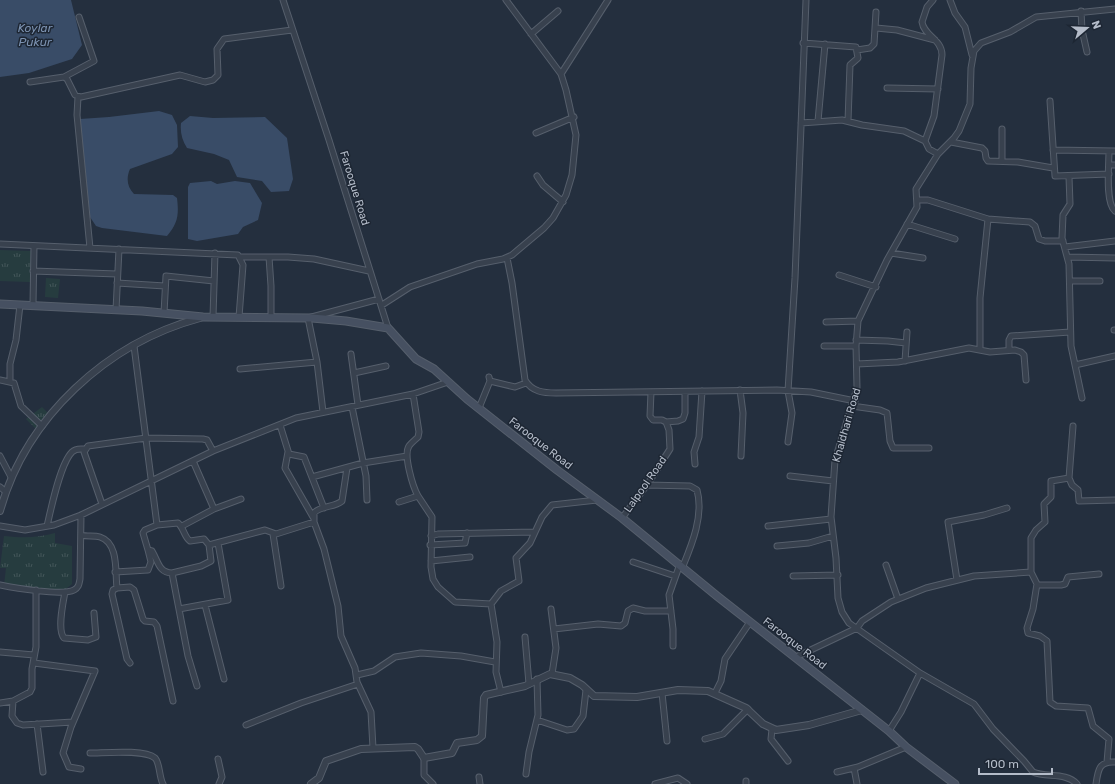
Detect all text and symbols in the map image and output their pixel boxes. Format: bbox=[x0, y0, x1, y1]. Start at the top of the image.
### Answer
north arrow bbox=[1067, 8, 1107, 48]
text: N bbox=[1089, 19, 1103, 31]
water label: Koylar Pukur bbox=[18, 21, 53, 49]
street label: Farooque Road bbox=[337, 149, 372, 227]
street label: Khaldhari Road bbox=[830, 386, 863, 464]
street label: Farooque Road bbox=[506, 415, 575, 472]
street label: Lalpool Road bbox=[621, 454, 670, 515]
street label: Farooque Road bbox=[760, 615, 829, 672]
scale bar bbox=[979, 750, 1052, 776]
text: 100 m bbox=[985, 757, 1019, 771]

